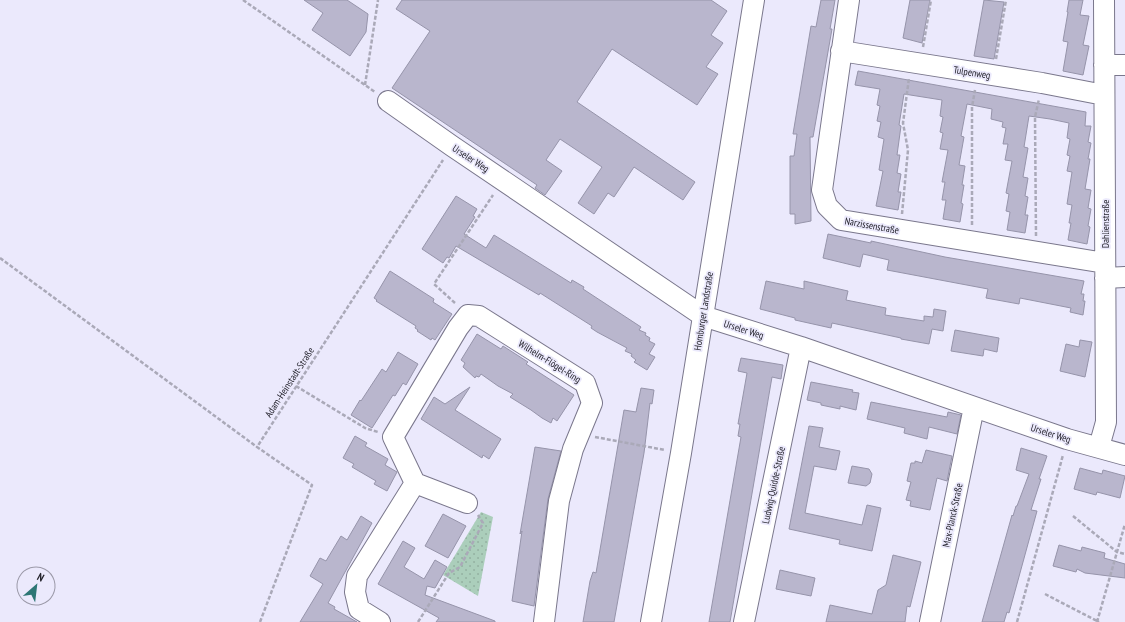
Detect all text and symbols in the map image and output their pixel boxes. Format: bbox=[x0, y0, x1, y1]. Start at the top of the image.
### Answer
street label: Tulpenweg bbox=[952, 63, 991, 82]
street label: Urseler Weg bbox=[450, 142, 492, 175]
street label: Dahlienstraße bbox=[1099, 200, 1112, 248]
street label: Narzissenstraße bbox=[844, 214, 900, 237]
street label: Homburger Landstraße bbox=[691, 271, 716, 351]
street label: Urseler Weg bbox=[722, 317, 766, 342]
street label: Wilhelm-Flögel-Ring bbox=[516, 337, 584, 386]
street label: Adam-Heinstadt-Straße bbox=[262, 345, 317, 420]
street label: Urseler Weg bbox=[1029, 421, 1073, 446]
street label: Ludwig-Quidde-Straße bbox=[759, 445, 788, 525]
street label: Max-Planck-Straße bbox=[939, 482, 966, 548]
north arrow bbox=[16, 566, 56, 606]
text: N bbox=[35, 570, 47, 585]

